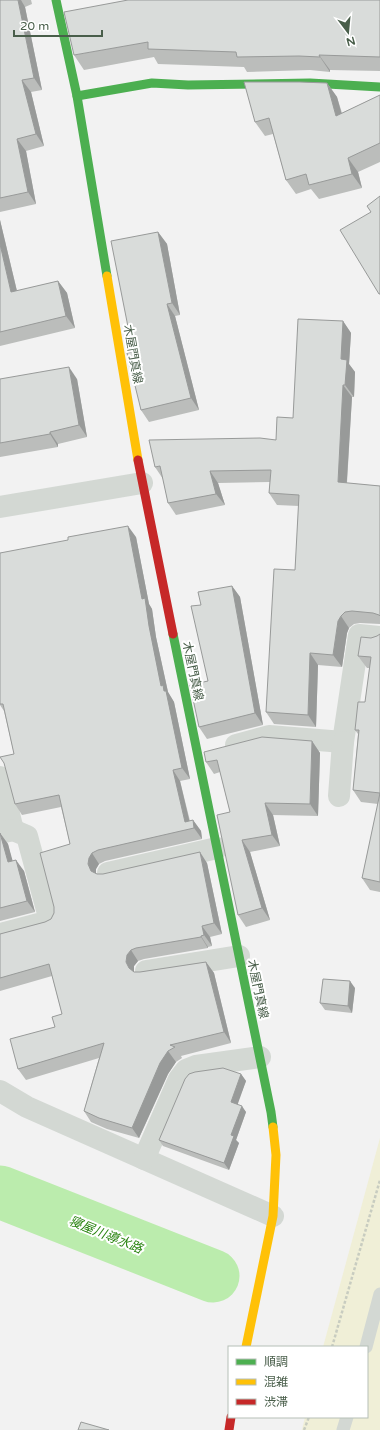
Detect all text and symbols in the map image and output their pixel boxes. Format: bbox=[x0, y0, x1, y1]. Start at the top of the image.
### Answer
scale bar bbox=[14, 12, 102, 38]
north arrow bbox=[328, 12, 368, 52]
text: 20 m bbox=[20, 19, 49, 33]
text: N bbox=[345, 34, 357, 49]
street label: 木屋門真線 bbox=[121, 323, 145, 385]
street label: 木屋門真線 bbox=[180, 640, 206, 702]
street label: 木屋門真線 bbox=[245, 958, 271, 1020]
water label: 寝屋川導水路 bbox=[66, 1213, 146, 1257]
legend bbox=[228, 1346, 368, 1418]
text: 順調 bbox=[264, 1355, 288, 1369]
text: 混雑 bbox=[264, 1375, 288, 1389]
text: 渋滞 bbox=[264, 1395, 288, 1409]

